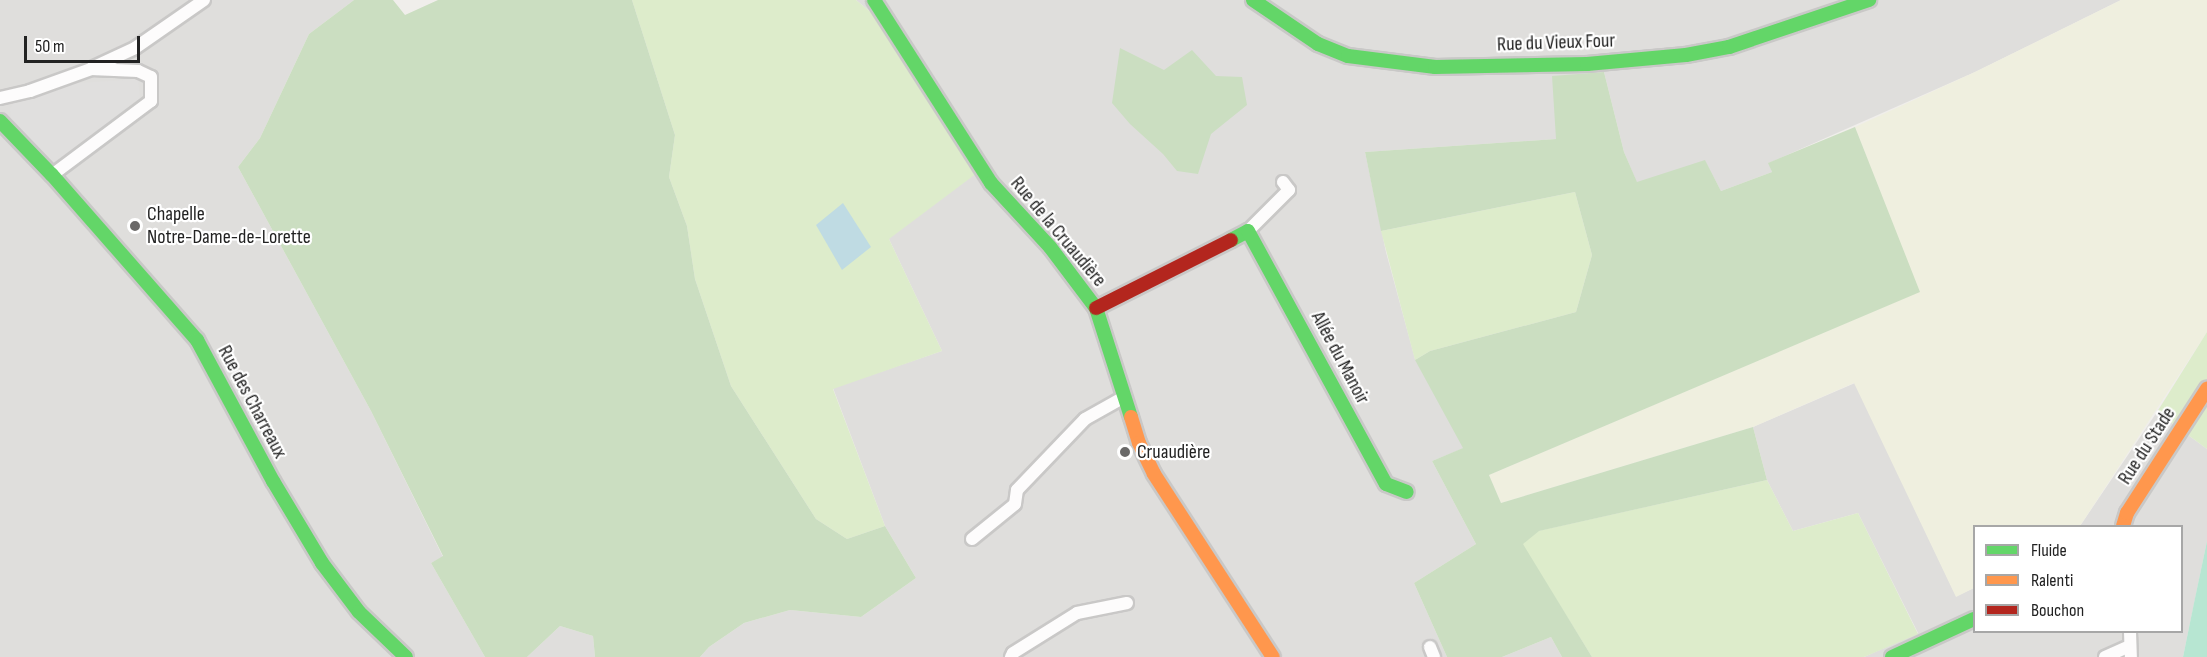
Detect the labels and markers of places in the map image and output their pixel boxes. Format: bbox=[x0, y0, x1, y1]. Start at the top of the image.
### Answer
place label: Chapelle Notre-Dame-de-Lorette bbox=[147, 202, 311, 249]
marker: Chapelle Notre-Dame-de-Lorette bbox=[128, 219, 142, 233]
place label: Cruaudière bbox=[1137, 440, 1210, 464]
marker: Cruaudière bbox=[1118, 445, 1132, 459]

